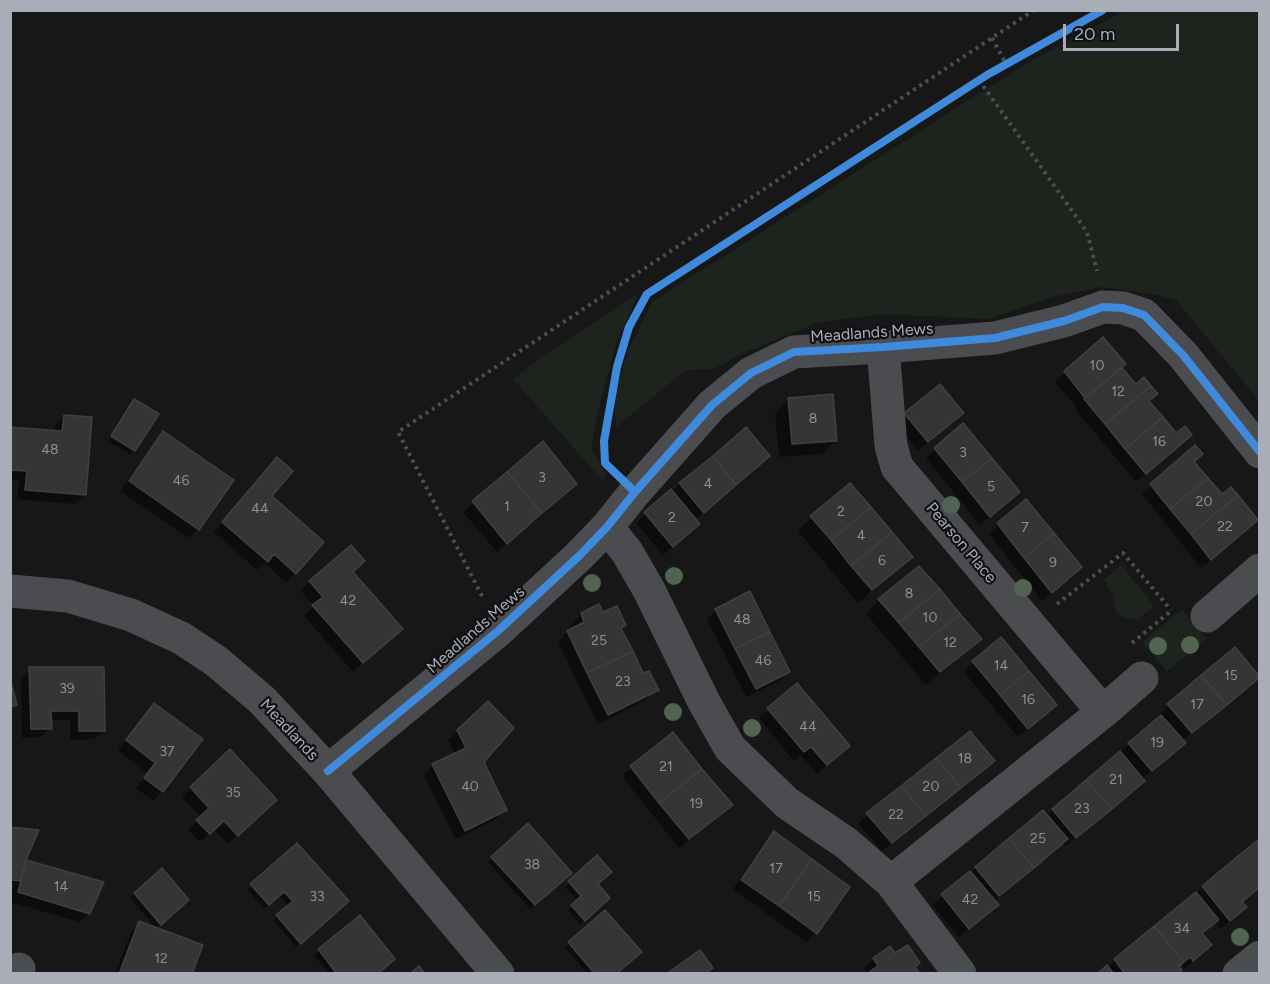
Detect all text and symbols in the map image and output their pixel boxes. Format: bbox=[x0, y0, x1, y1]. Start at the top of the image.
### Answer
scale bar bbox=[1066, 12, 1182, 50]
text: 20 m bbox=[1074, 23, 1115, 45]
street label: Meadlands Mews bbox=[810, 319, 934, 347]
house number: 10 bbox=[1090, 358, 1104, 374]
house number: 12 bbox=[1111, 384, 1125, 400]
house number: 8 bbox=[809, 411, 817, 427]
house number: 16 bbox=[1152, 434, 1166, 450]
house number: 48 bbox=[41, 442, 59, 458]
house number: 3 bbox=[959, 445, 967, 461]
house number: 3 bbox=[538, 470, 546, 486]
house number: 46 bbox=[173, 473, 189, 489]
house number: 4 bbox=[704, 476, 712, 492]
house number: 5 bbox=[987, 479, 995, 495]
house number: 20 bbox=[1196, 494, 1212, 510]
house number: 1 bbox=[504, 499, 510, 515]
street label: Pearson Place bbox=[922, 499, 1000, 587]
house number: 44 bbox=[251, 501, 269, 517]
house number: 2 bbox=[837, 504, 845, 520]
house number: 2 bbox=[668, 510, 676, 526]
house number: 22 bbox=[1217, 519, 1233, 535]
house number: 7 bbox=[1021, 520, 1029, 536]
house number: 4 bbox=[857, 528, 865, 544]
house number: 6 bbox=[878, 553, 886, 569]
house number: 9 bbox=[1049, 555, 1057, 571]
street label: Meadlands Mews bbox=[423, 582, 529, 678]
house number: 8 bbox=[905, 586, 913, 602]
house number: 42 bbox=[340, 593, 356, 609]
house number: 10 bbox=[923, 610, 937, 626]
house number: 48 bbox=[733, 612, 751, 628]
house number: 25 bbox=[591, 633, 607, 649]
house number: 12 bbox=[943, 635, 957, 651]
house number: 46 bbox=[755, 653, 771, 669]
house number: 14 bbox=[994, 658, 1008, 674]
house number: 15 bbox=[1224, 668, 1238, 684]
house number: 23 bbox=[615, 674, 631, 690]
house number: 39 bbox=[59, 681, 75, 697]
house number: 16 bbox=[1021, 692, 1035, 708]
street label: Meadlands bbox=[256, 695, 322, 765]
house number: 17 bbox=[1190, 697, 1204, 713]
house number: 44 bbox=[799, 719, 817, 735]
house number: 19 bbox=[1150, 735, 1164, 751]
house number: 37 bbox=[159, 744, 175, 760]
house number: 18 bbox=[958, 751, 972, 767]
house number: 21 bbox=[659, 759, 673, 775]
house number: 21 bbox=[1109, 772, 1123, 788]
house number: 40 bbox=[461, 779, 479, 795]
house number: 20 bbox=[923, 779, 939, 795]
house number: 35 bbox=[225, 785, 241, 801]
house number: 19 bbox=[689, 796, 703, 812]
house number: 23 bbox=[1074, 801, 1090, 817]
house number: 22 bbox=[888, 807, 904, 823]
house number: 25 bbox=[1030, 831, 1046, 847]
house number: 38 bbox=[524, 857, 540, 873]
house number: 17 bbox=[769, 861, 783, 877]
house number: 14 bbox=[54, 879, 68, 895]
house number: 33 bbox=[309, 889, 325, 905]
house number: 15 bbox=[807, 889, 821, 905]
house number: 42 bbox=[962, 892, 978, 908]
house number: 34 bbox=[1174, 921, 1190, 937]
house number: 12 bbox=[154, 951, 168, 967]

